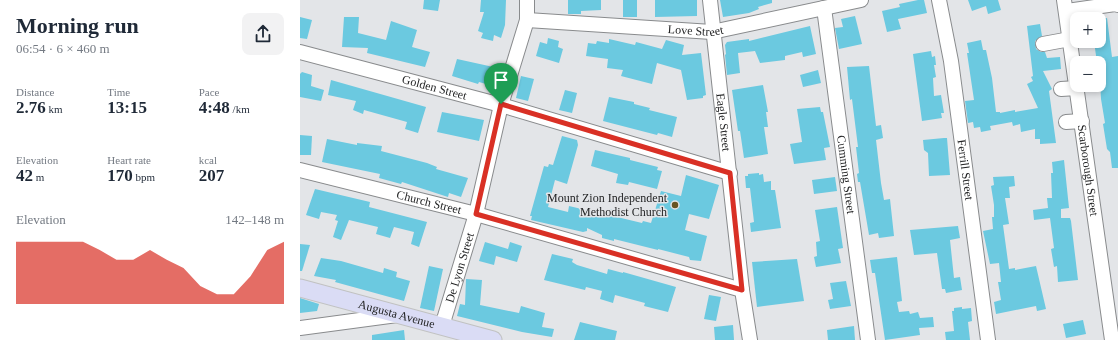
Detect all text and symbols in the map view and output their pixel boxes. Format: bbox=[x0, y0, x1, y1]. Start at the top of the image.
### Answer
map controls bbox=[1070, 12, 1106, 92]
button: + bbox=[1070, 12, 1106, 48]
text: Morning run bbox=[16, 13, 139, 38]
button: share bbox=[242, 13, 284, 55]
street label: Love Street bbox=[667, 22, 725, 39]
text: 06:54 · 6 × 460 m bbox=[16, 41, 110, 56]
button: − bbox=[1070, 56, 1106, 92]
pin bbox=[484, 63, 518, 104]
icon: arrive bbox=[490, 69, 512, 91]
street label: Golden Street bbox=[401, 72, 469, 103]
text: Distance bbox=[16, 86, 54, 98]
text: Time bbox=[107, 86, 130, 98]
text: Pace bbox=[199, 86, 219, 98]
street label: Eagle Street bbox=[713, 92, 734, 153]
text: 2.76 bbox=[16, 98, 46, 117]
text: 13:15 bbox=[107, 98, 147, 117]
text: 4:48 bbox=[199, 98, 230, 117]
text: km bbox=[46, 103, 63, 115]
text: /km bbox=[230, 103, 250, 115]
street label: Scarborough Street bbox=[1075, 124, 1102, 218]
street label: Cumming Street bbox=[834, 134, 858, 215]
street label: Ferrill Street bbox=[954, 139, 976, 202]
text: Elevation bbox=[16, 154, 58, 166]
text: Heart rate bbox=[107, 154, 151, 166]
text: kcal bbox=[199, 154, 217, 166]
text: 42 bbox=[16, 166, 33, 185]
text: 170 bbox=[107, 166, 133, 185]
text: 207 bbox=[199, 166, 224, 185]
text: m bbox=[33, 171, 44, 183]
text: bpm bbox=[133, 171, 155, 183]
street label: Church Street bbox=[395, 187, 464, 217]
place label: Mount Zion Independent Methodist Church bbox=[547, 191, 668, 219]
marker: Mount Zion Independent Methodist Church bbox=[670, 200, 680, 210]
text: Elevation bbox=[16, 212, 66, 227]
text: 142–148 m bbox=[225, 212, 284, 227]
street label: De Lyon Street bbox=[442, 230, 477, 304]
street label: Augusta Avenue bbox=[357, 297, 436, 331]

